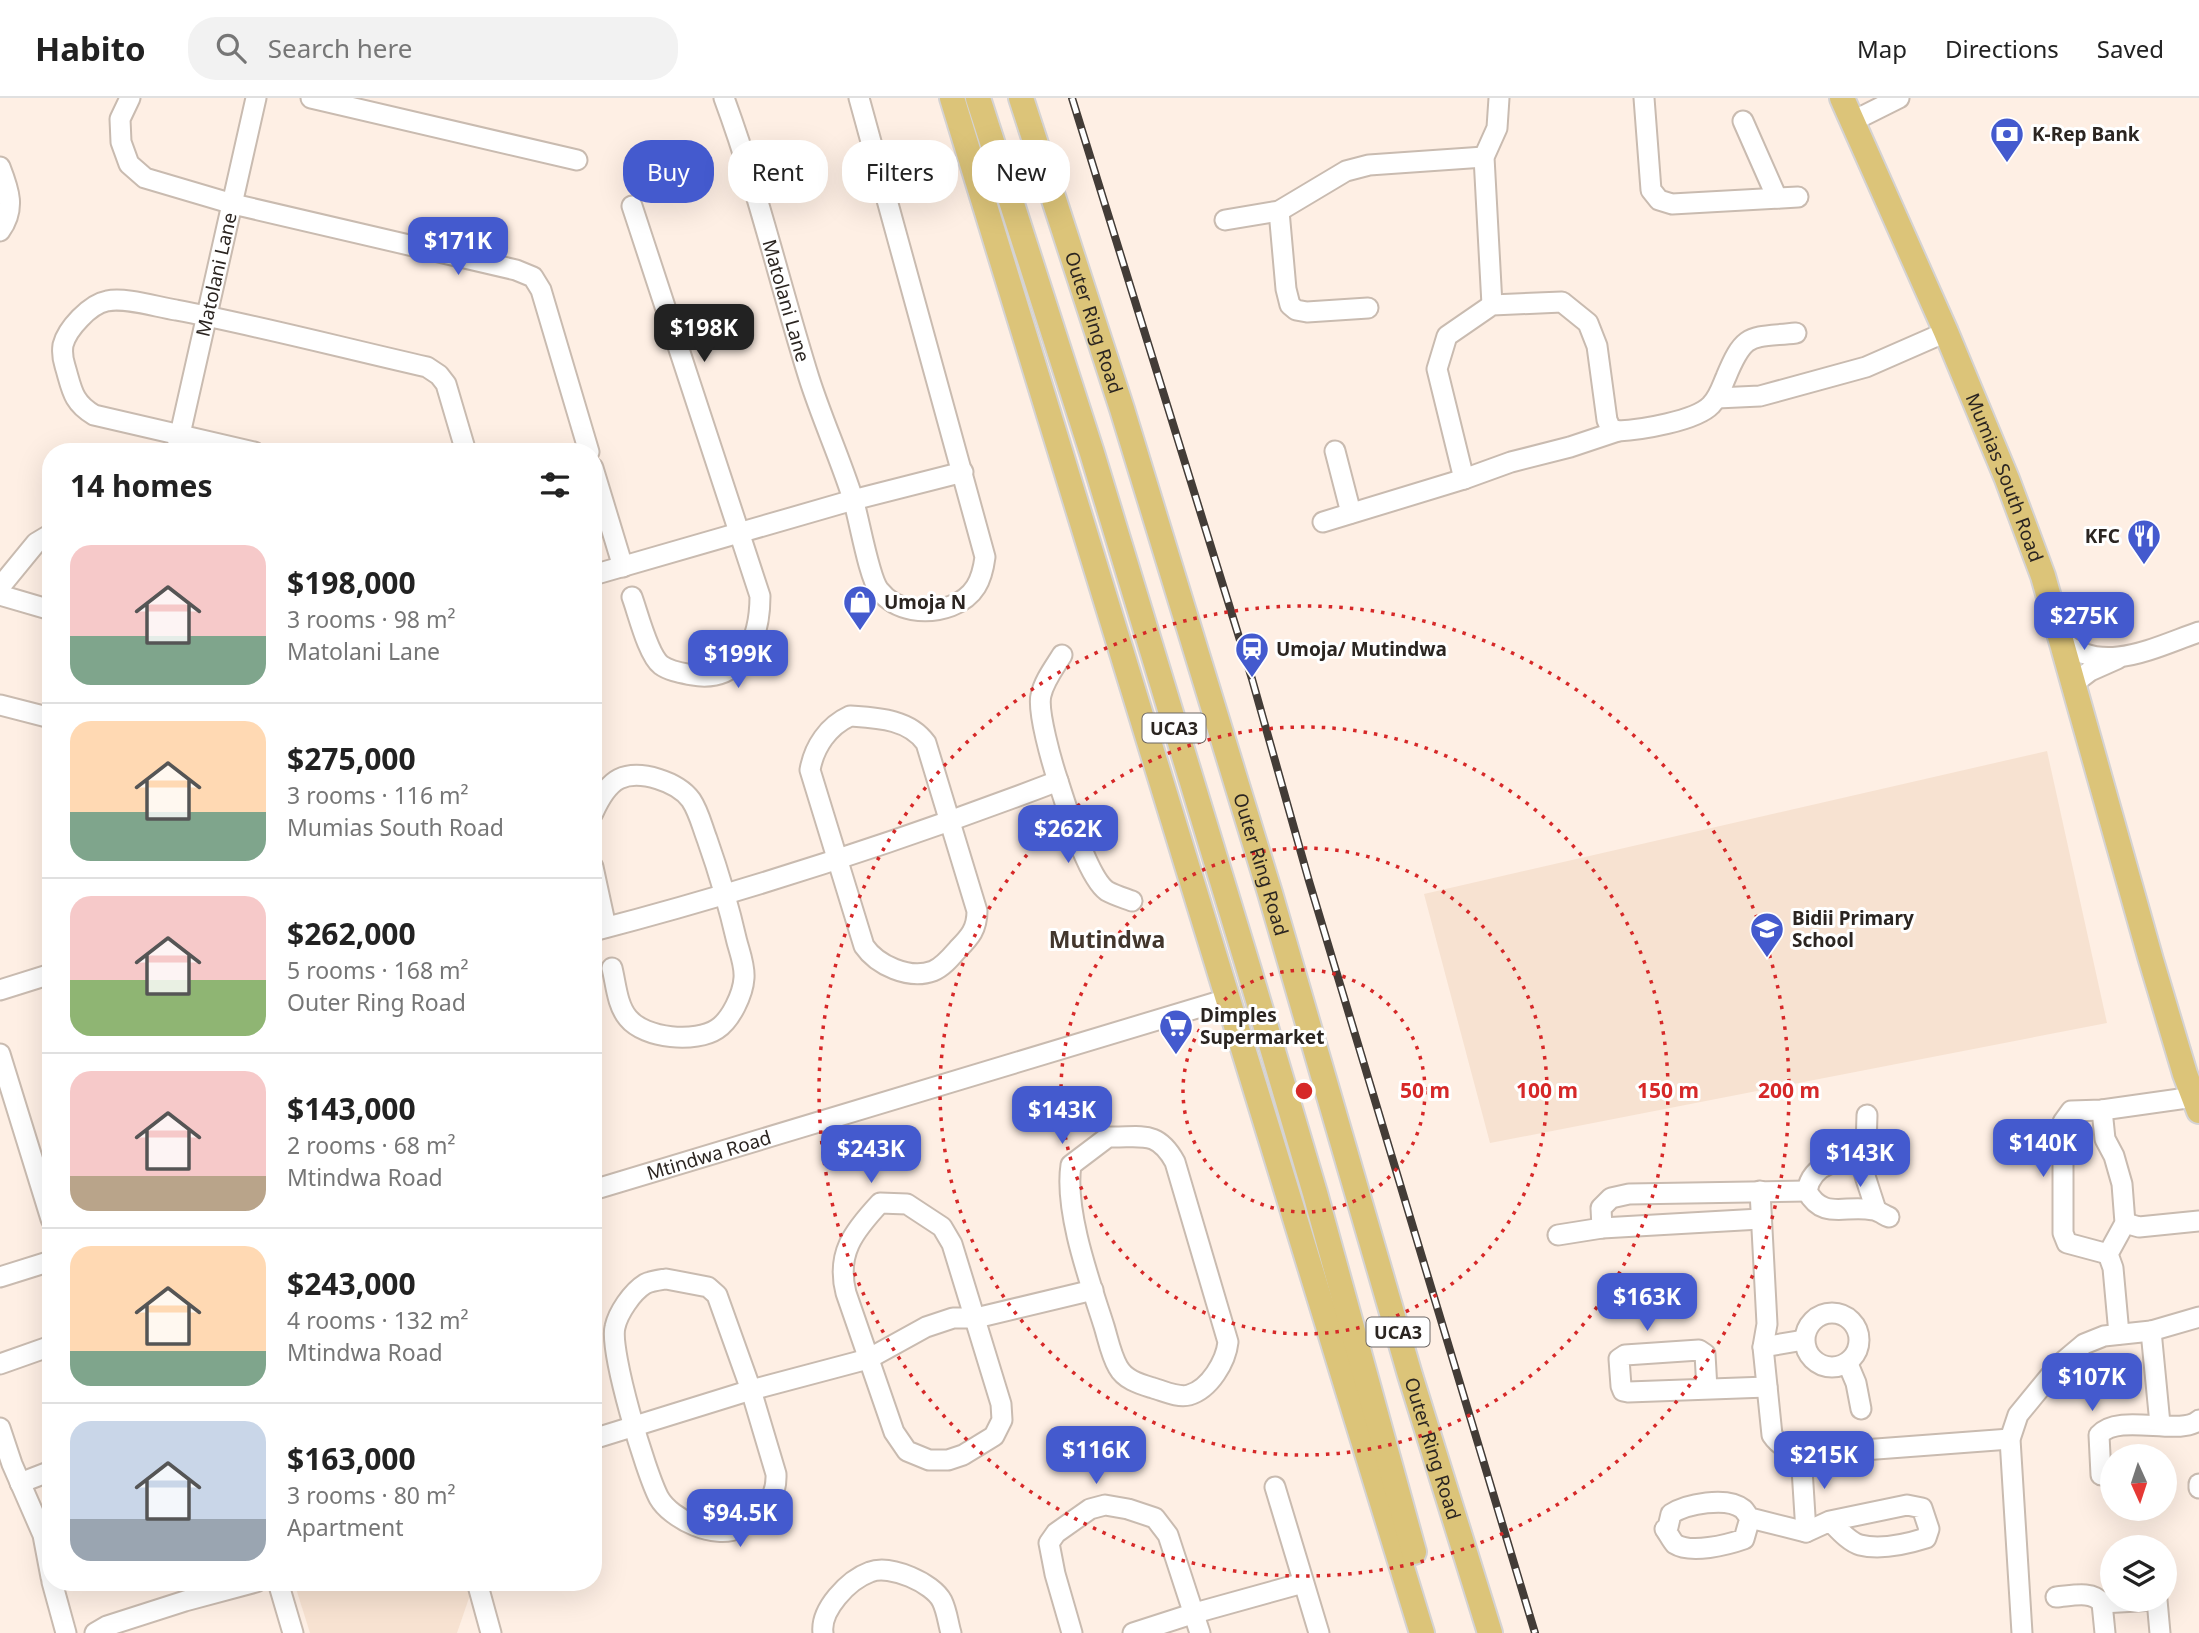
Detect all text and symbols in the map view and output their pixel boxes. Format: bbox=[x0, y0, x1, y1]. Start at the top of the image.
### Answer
search box bbox=[188, 17, 678, 80]
text: Habito bbox=[35, 26, 146, 71]
icon: search bbox=[212, 29, 250, 67]
text: Search here bbox=[268, 30, 412, 66]
text: Map bbox=[1857, 32, 1907, 65]
text: Directions bbox=[1945, 32, 2059, 65]
text: Saved bbox=[2097, 32, 2164, 65]
bank icon: K-Rep Bank bbox=[1988, 115, 2026, 164]
place label: K-Rep Bank bbox=[2032, 121, 2140, 147]
chip: Buy bbox=[623, 140, 714, 203]
chip: Rent bbox=[728, 140, 828, 203]
chip: Filters bbox=[842, 140, 958, 203]
chip: New bbox=[972, 140, 1070, 203]
street label: Matolani Lane bbox=[189, 210, 243, 339]
pin: $171K bbox=[409, 218, 507, 277]
text: $171K bbox=[424, 224, 492, 256]
street label: Matolani Lane bbox=[756, 236, 816, 365]
street label: Outer Ring Road bbox=[1059, 248, 1129, 397]
pin: $198K bbox=[655, 304, 753, 364]
text: $198K bbox=[670, 311, 738, 343]
street label: Mumias South Road bbox=[1960, 389, 2050, 565]
text: 14 homes bbox=[70, 465, 213, 506]
icon: filters bbox=[536, 466, 574, 504]
restaurant icon: KFC bbox=[2125, 517, 2163, 566]
place label: KFC bbox=[2085, 523, 2120, 549]
text: $198,000 bbox=[287, 562, 416, 603]
icon: home bbox=[126, 573, 210, 657]
shop icon: Umoja N bbox=[841, 583, 879, 632]
place label: Umoja N bbox=[884, 589, 966, 615]
pin: $275K bbox=[2035, 592, 2133, 652]
text: $275K bbox=[2050, 599, 2118, 631]
text: 3 rooms · 98 m² bbox=[287, 603, 456, 635]
pin: $199K bbox=[689, 630, 787, 690]
station icon: Umoja/ Mutindwa bbox=[1233, 630, 1271, 679]
text: Matolani Lane bbox=[287, 635, 440, 667]
place label: Umoja/ Mutindwa bbox=[1276, 636, 1447, 662]
text: $199K bbox=[704, 637, 772, 669]
road number: UCA3 bbox=[1142, 714, 1206, 742]
text: $275,000 bbox=[287, 738, 416, 779]
icon: home bbox=[126, 749, 210, 833]
text: 3 rooms · 116 m² bbox=[287, 779, 469, 811]
street label: Outer Ring Road bbox=[1227, 790, 1295, 939]
pin: $262K bbox=[1019, 806, 1117, 865]
text: Mumias South Road bbox=[287, 811, 504, 843]
text: $262K bbox=[1034, 812, 1102, 844]
place label: Bidii Primary School bbox=[1792, 905, 1914, 953]
school or university icon: Bidii Primary School bbox=[1748, 910, 1786, 959]
text: $262,000 bbox=[287, 913, 416, 954]
district label: Mutindwa bbox=[1049, 923, 1165, 955]
icon: home bbox=[126, 924, 210, 1008]
text: 5 rooms · 168 m² bbox=[287, 954, 469, 986]
text: Outer Ring Road bbox=[287, 986, 466, 1018]
place label: Dimples Supermarket bbox=[1200, 1002, 1324, 1050]
supermarket icon: Dimples Supermarket bbox=[1157, 1007, 1195, 1056]
text: 50 m bbox=[1400, 1076, 1450, 1104]
text: 100 m bbox=[1516, 1076, 1578, 1104]
text: 150 m bbox=[1637, 1076, 1699, 1104]
text: 200 m bbox=[1758, 1076, 1820, 1104]
centre of rings bbox=[1292, 1079, 1316, 1103]
pin: $143K bbox=[1013, 1086, 1111, 1146]
text: $143,000 bbox=[287, 1088, 416, 1129]
text: $143K bbox=[1028, 1093, 1096, 1125]
icon: home bbox=[126, 1099, 210, 1183]
pin: $140K bbox=[1994, 1119, 2092, 1179]
street label: Mtindwa Road bbox=[643, 1124, 774, 1186]
pin: $243K bbox=[822, 1126, 920, 1185]
text: $140K bbox=[2009, 1126, 2077, 1158]
text: 2 rooms · 68 m² bbox=[287, 1129, 456, 1161]
pin: $143K bbox=[1811, 1130, 1909, 1189]
text: $243K bbox=[837, 1132, 905, 1164]
text: $143K bbox=[1826, 1136, 1894, 1168]
text: Mtindwa Road bbox=[287, 1161, 443, 1193]
text: $243,000 bbox=[287, 1263, 416, 1304]
icon: home bbox=[126, 1274, 210, 1358]
pin: $163K bbox=[1598, 1274, 1696, 1333]
text: $163K bbox=[1613, 1280, 1681, 1312]
text: 4 rooms · 132 m² bbox=[287, 1304, 469, 1336]
road number: UCA3 bbox=[1366, 1317, 1430, 1346]
text: Mtindwa Road bbox=[287, 1336, 443, 1368]
pin: $107K bbox=[2043, 1354, 2141, 1413]
text: $107K bbox=[2058, 1360, 2126, 1392]
street label: Outer Ring Road bbox=[1398, 1374, 1467, 1523]
pin: $116K bbox=[1047, 1426, 1145, 1486]
pin: $215K bbox=[1775, 1432, 1873, 1491]
text: $116K bbox=[1062, 1433, 1130, 1465]
text: $163,000 bbox=[287, 1438, 416, 1479]
text: $215K bbox=[1790, 1438, 1858, 1470]
north arrow bbox=[2100, 1444, 2177, 1521]
map controls bbox=[2100, 1444, 2177, 1612]
icon: home bbox=[126, 1449, 210, 1533]
text: 3 rooms · 80 m² bbox=[287, 1479, 456, 1511]
pin: $94.5K bbox=[683, 1490, 797, 1549]
text: $94.5K bbox=[703, 1496, 777, 1528]
text: Apartment bbox=[287, 1511, 404, 1543]
button: layers bbox=[2100, 1535, 2177, 1612]

